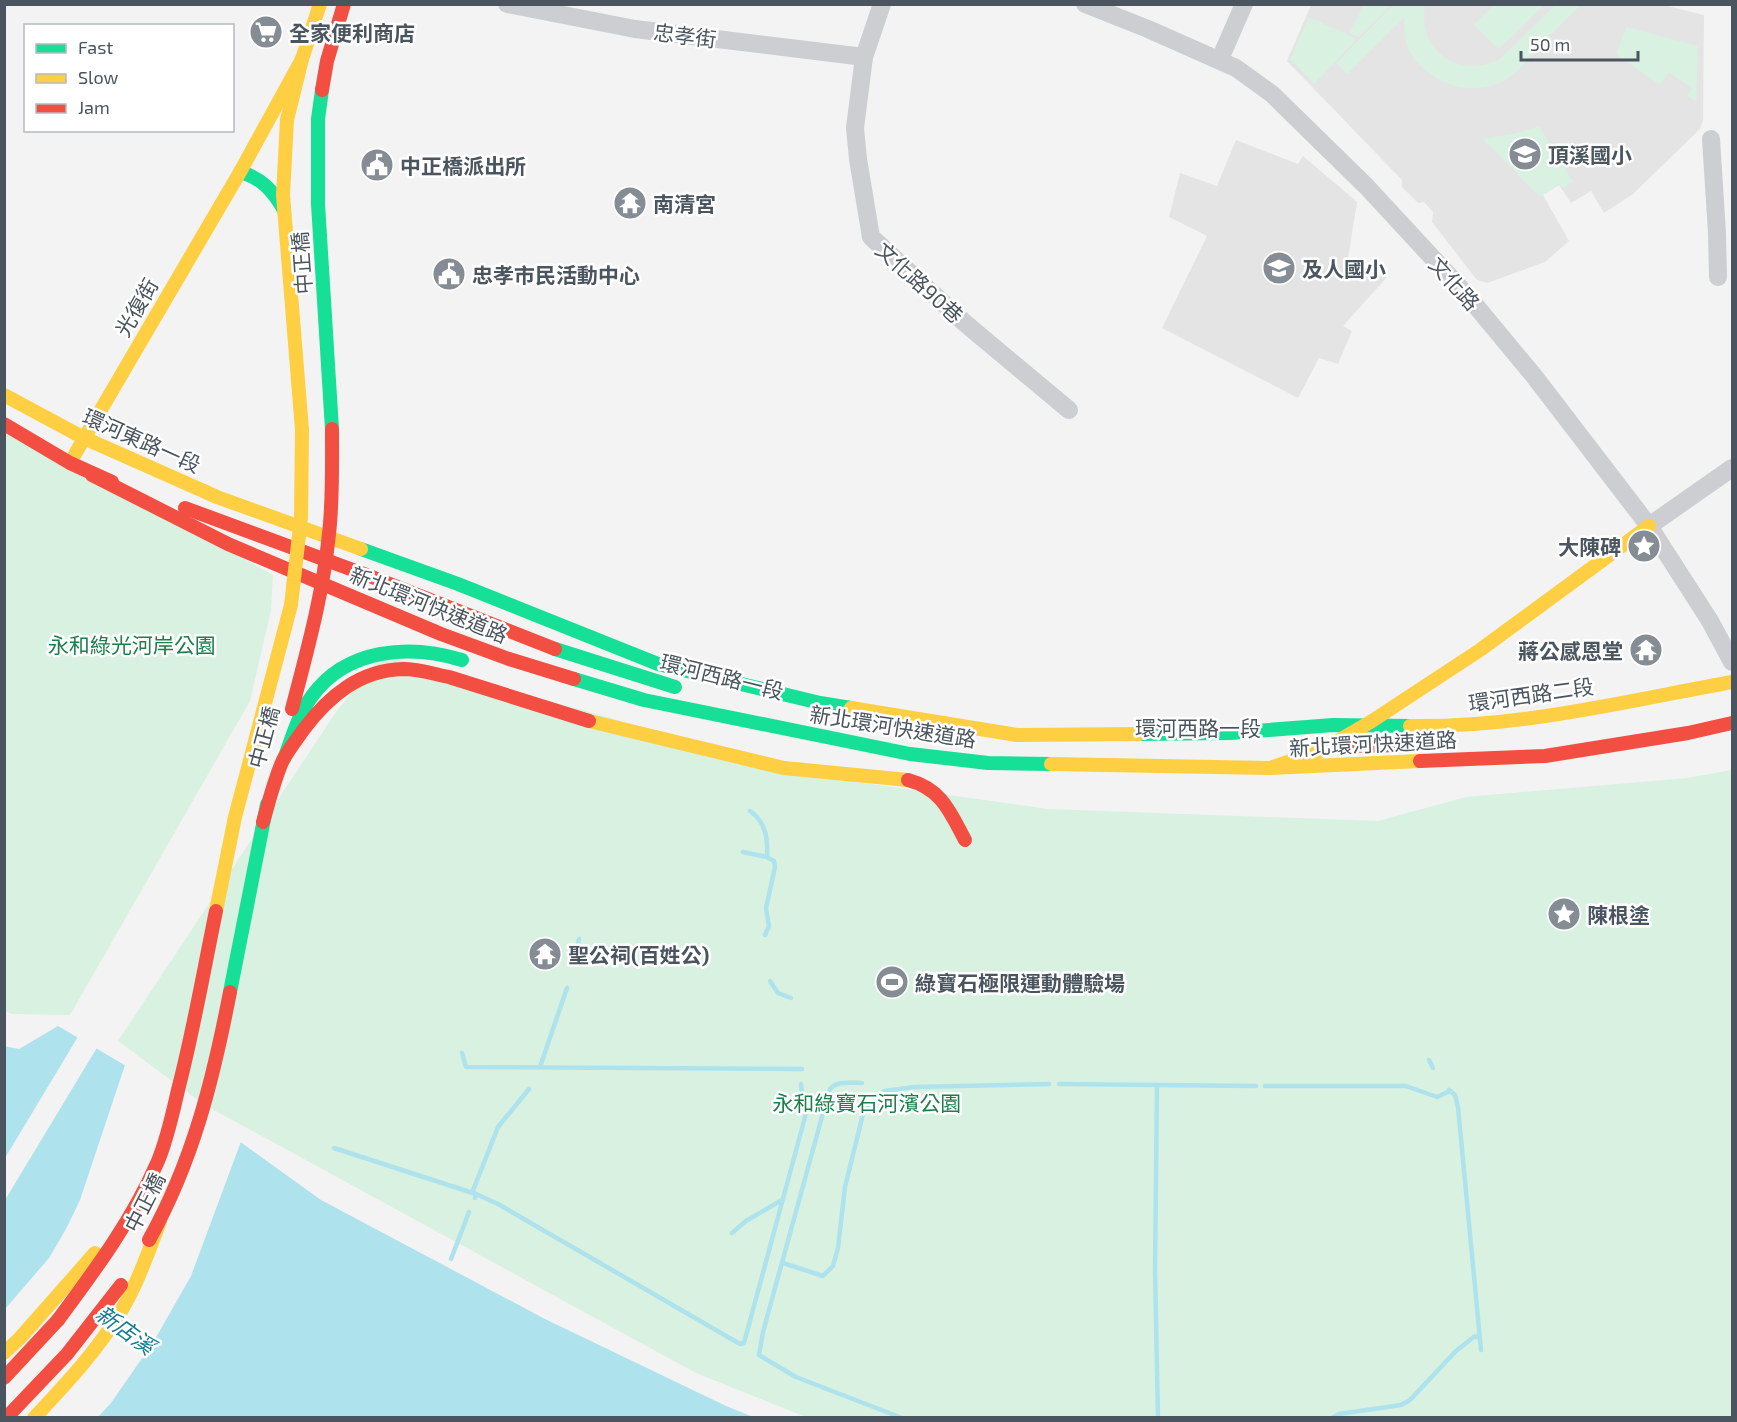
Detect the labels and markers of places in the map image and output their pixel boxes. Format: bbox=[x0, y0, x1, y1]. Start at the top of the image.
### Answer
supermarket icon: 全家便利商店 bbox=[248, 14, 284, 50]
place label: 全家便利商店 bbox=[289, 20, 415, 45]
school or university icon: 頂溪國小 bbox=[1507, 136, 1543, 172]
place label: 頂溪國小 bbox=[1548, 142, 1632, 167]
public building icon: 中正橋派出所 bbox=[359, 147, 395, 183]
place label: 中正橋派出所 bbox=[400, 153, 526, 178]
temple icon: 南清宮 bbox=[612, 185, 648, 221]
place label: 南清宮 bbox=[653, 191, 716, 216]
school or university icon: 及人國小 bbox=[1261, 250, 1297, 286]
public building icon: 忠孝市民活動中心 bbox=[431, 256, 467, 292]
place label: 及人國小 bbox=[1302, 256, 1386, 281]
place label: 忠孝市民活動中心 bbox=[472, 262, 640, 287]
place icon: 大陳碑 bbox=[1626, 528, 1662, 564]
place label: 大陳碑 bbox=[1558, 534, 1621, 559]
temple icon: 蔣公感恩堂 bbox=[1628, 632, 1664, 668]
place label: 蔣公感恩堂 bbox=[1518, 638, 1623, 663]
place icon: 陳根塗 bbox=[1546, 896, 1582, 932]
place label: 陳根塗 bbox=[1587, 902, 1650, 927]
temple icon: 聖公祠(百姓公) bbox=[527, 936, 563, 972]
place label: 聖公祠(百姓公) bbox=[568, 942, 709, 967]
sports icon: 綠寶石極限運動體驗場 bbox=[874, 964, 910, 1000]
place label: 綠寶石極限運動體驗場 bbox=[915, 970, 1125, 995]

